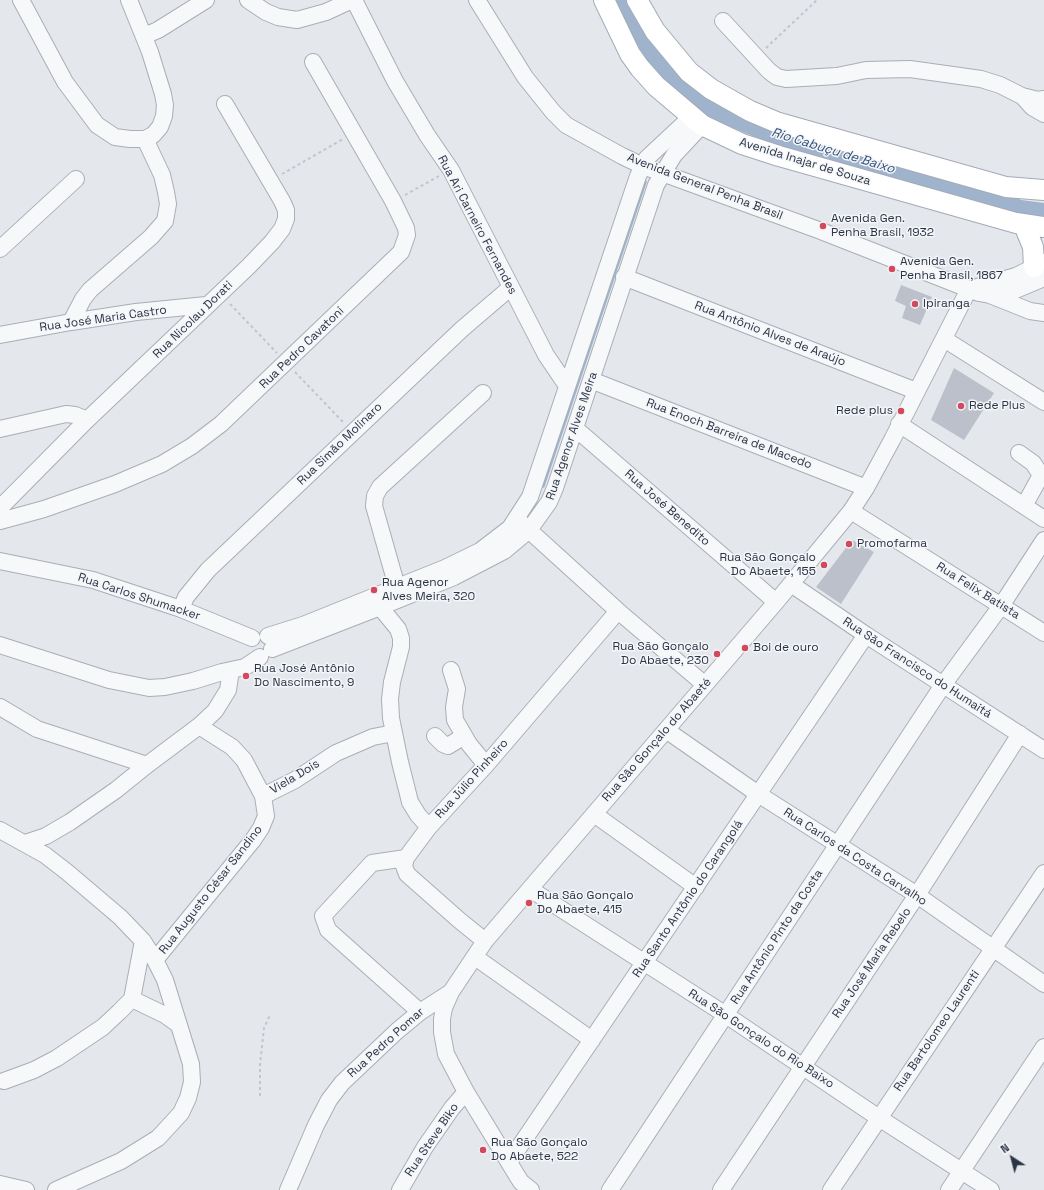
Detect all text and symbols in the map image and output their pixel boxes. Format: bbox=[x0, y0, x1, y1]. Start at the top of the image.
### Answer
water label: Rio Cabuçu de Baixo bbox=[770, 125, 896, 177]
street label: Avenida Inajar de Souza bbox=[738, 135, 872, 189]
street label: Avenida General Penha Brasil bbox=[625, 151, 785, 223]
street label: Rua Ari Carneiro Fernandes bbox=[434, 153, 520, 297]
place label: Avenida Gen. Penha Brasil, 1932 bbox=[831, 212, 934, 240]
marker: Avenida Gen. Penha Brasil, 1932 bbox=[818, 221, 828, 231]
place label: Avenida Gen. Penha Brasil, 1867 bbox=[900, 255, 1003, 283]
marker: Avenida Gen. Penha Brasil, 1867 bbox=[887, 264, 897, 274]
street label: Rua Nicolau Dorati bbox=[150, 278, 236, 362]
place label: Ipiranga bbox=[923, 297, 970, 311]
street label: Rua Antônio Alves de Araújo bbox=[692, 298, 848, 370]
marker: Ipiranga bbox=[910, 299, 920, 309]
street label: Rua José Maria Castro bbox=[38, 303, 168, 335]
street label: Rua Pedro Cavatoni bbox=[257, 304, 347, 392]
street label: Rua Agenor Alves Meira bbox=[543, 370, 601, 502]
street label: Rua Enoch Barreira de Macedo bbox=[644, 396, 814, 472]
place label: Rede Plus bbox=[969, 399, 1025, 413]
street label: Rua Simão Molinaro bbox=[295, 400, 385, 488]
marker: Rede Plus bbox=[956, 401, 966, 411]
place label: Rede plus bbox=[836, 404, 893, 418]
marker: Rede plus bbox=[896, 406, 906, 416]
street label: Rua José Benedito bbox=[621, 467, 713, 549]
place label: Promofarma bbox=[857, 537, 927, 551]
marker: Promofarma bbox=[844, 539, 854, 549]
place label: Rua São Gonçalo Do Abaete, 155 bbox=[719, 551, 816, 579]
street label: Rua Felix Batista bbox=[933, 559, 1023, 623]
marker: Rua São Gonçalo Do Abaete, 155 bbox=[819, 560, 829, 570]
street label: Rua Carlos Shumacker bbox=[76, 570, 202, 624]
place label: Rua Agenor Alves Meira, 320 bbox=[382, 576, 475, 604]
marker: Rua Agenor Alves Meira, 320 bbox=[369, 585, 379, 595]
street label: Rua São Francisco do Humaitá bbox=[840, 614, 994, 722]
place label: Rua São Gonçalo Do Abaete, 230 bbox=[612, 640, 709, 668]
place label: Boi de ouro bbox=[753, 641, 819, 655]
marker: Boi de ouro bbox=[740, 643, 750, 653]
marker: Rua São Gonçalo Do Abaete, 230 bbox=[712, 649, 722, 659]
place label: Rua José Antônio Do Nascimento, 9 bbox=[254, 662, 355, 690]
marker: Rua José Antônio Do Nascimento, 9 bbox=[241, 671, 251, 681]
street label: Rua São Gonçalo do Abaeté bbox=[599, 675, 715, 805]
street label: Rua Júlio Pinheiro bbox=[432, 736, 512, 822]
street label: Viela Dois bbox=[268, 757, 322, 797]
street label: Rua Carlos da Costa Carvalho bbox=[781, 805, 929, 909]
street label: Rua Santo Antônio do Carangolá bbox=[630, 818, 746, 980]
street label: Rua Augusto César Sandino bbox=[156, 823, 266, 957]
street label: Rua Antônio Pinto da Costa bbox=[728, 867, 826, 1007]
place label: Rua São Gonçalo Do Abaete, 415 bbox=[537, 889, 634, 917]
marker: Rua São Gonçalo Do Abaete, 415 bbox=[524, 898, 534, 908]
street label: Rua José Maria Rebelo bbox=[830, 905, 914, 1021]
street label: Rua Bartolomeo Laurenti bbox=[891, 968, 983, 1094]
street label: Rua São Gonçalo do Rio Baixo bbox=[685, 986, 837, 1092]
street label: Rua Pedro Pomar bbox=[345, 1005, 427, 1081]
street label: Rua Steve Biko bbox=[402, 1101, 462, 1179]
place label: Rua São Gonçalo Do Abaete, 522 bbox=[491, 1136, 588, 1164]
north arrow bbox=[992, 1138, 1032, 1178]
text: N bbox=[998, 1140, 1012, 1156]
marker: Rua São Gonçalo Do Abaete, 522 bbox=[478, 1145, 488, 1155]

